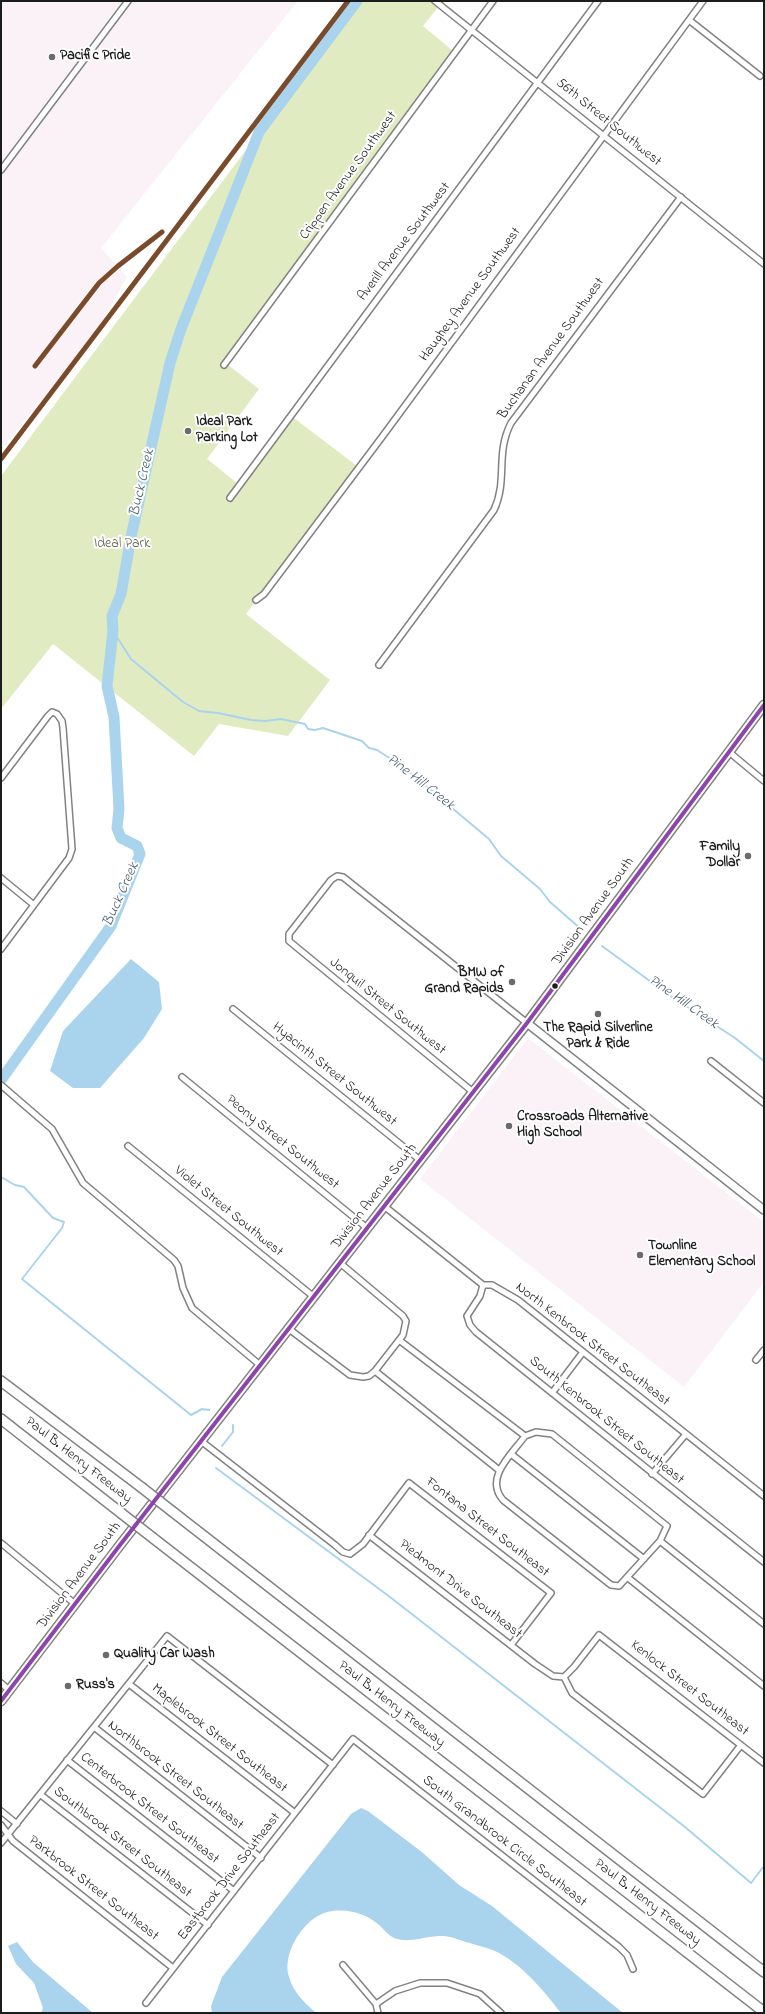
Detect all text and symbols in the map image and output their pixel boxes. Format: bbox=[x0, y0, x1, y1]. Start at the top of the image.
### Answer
place label: Pacific Pride bbox=[60, 49, 131, 65]
marker: Pacific Pride bbox=[47, 52, 57, 62]
street label: 56th Street Southwest bbox=[552, 75, 664, 171]
street label: Crippen Avenue Southwest bbox=[297, 108, 401, 244]
street label: Averill Avenue Southwest bbox=[355, 179, 455, 305]
street label: Haughey Avenue Southwest bbox=[417, 225, 525, 365]
street label: Buchanan Avenue Southwest bbox=[495, 275, 609, 423]
place label: Ideal Park Parking Lot bbox=[196, 415, 258, 448]
marker: Ideal Park Parking Lot bbox=[183, 426, 193, 436]
water label: Buck Creek bbox=[127, 448, 159, 518]
park label: Ideal Park bbox=[94, 537, 150, 553]
water label: Pine Hill Creek bbox=[382, 751, 458, 815]
place label: Family Dollar bbox=[700, 840, 740, 872]
marker: Family Dollar bbox=[743, 851, 753, 861]
street label: Division Avenue South bbox=[549, 855, 639, 969]
water label: Buck Creek bbox=[100, 860, 144, 930]
street label: Jonquil Street Southwest bbox=[325, 955, 449, 1059]
place label: BMW of Grand Rapids bbox=[425, 966, 504, 998]
water label: Pine Hill Creek bbox=[644, 972, 722, 1034]
marker: BMW of Grand Rapids bbox=[507, 977, 517, 987]
unlabelled marker bbox=[550, 981, 560, 991]
marker: The Rapid Silverline Park & Ride bbox=[593, 1009, 603, 1019]
street label: Hyacinth Street Southwest bbox=[268, 1020, 400, 1130]
place label: The Rapid Silverline Park & Ride bbox=[543, 1021, 653, 1054]
street label: Peony Street Southwest bbox=[222, 1092, 342, 1194]
place label: Crossroads Alternative High School bbox=[517, 1110, 648, 1142]
marker: Crossroads Alternative High School bbox=[504, 1121, 514, 1131]
street label: Division Avenue South bbox=[329, 1141, 421, 1253]
street label: Violet Street Southwest bbox=[170, 1163, 286, 1261]
place label: Townline Elementary School bbox=[648, 1239, 755, 1272]
marker: Townline Elementary School bbox=[635, 1250, 645, 1260]
street label: North Kenbrook Street Southeast bbox=[511, 1279, 673, 1411]
street label: South Kenbrook Street Southeast bbox=[525, 1353, 687, 1489]
street label: Paul B. Henry Freeway bbox=[21, 1414, 135, 1508]
street label: Fontana Street Southeast bbox=[422, 1475, 552, 1581]
street label: Division Avenue South bbox=[34, 1519, 126, 1633]
street label: Piedmont Drive Southeast bbox=[395, 1537, 525, 1643]
street label: Kenlock Street Southeast bbox=[627, 1638, 751, 1740]
place label: Quality Car Wash bbox=[114, 1647, 215, 1663]
marker: Quality Car Wash bbox=[101, 1650, 111, 1660]
street label: Paul B. Henry Freeway bbox=[334, 1658, 448, 1752]
place label: Russ's bbox=[76, 1678, 115, 1694]
marker: Russ's bbox=[63, 1681, 73, 1691]
street label: Maplebrook Street Southeast bbox=[148, 1681, 290, 1797]
street label: Northbrook Street Southeast bbox=[104, 1718, 246, 1834]
street label: Centerbrook Street Southeast bbox=[76, 1750, 222, 1868]
street label: South Grandbrook Circle Southeast bbox=[418, 1773, 590, 1911]
street label: Southbrook Street Southeast bbox=[49, 1784, 195, 1902]
street label: Eastbrook Drive Southeast bbox=[175, 1810, 285, 1944]
street label: Parkbrook Street Southeast bbox=[24, 1833, 162, 1945]
street label: Paul B. Henry Freeway bbox=[590, 1856, 704, 1950]

